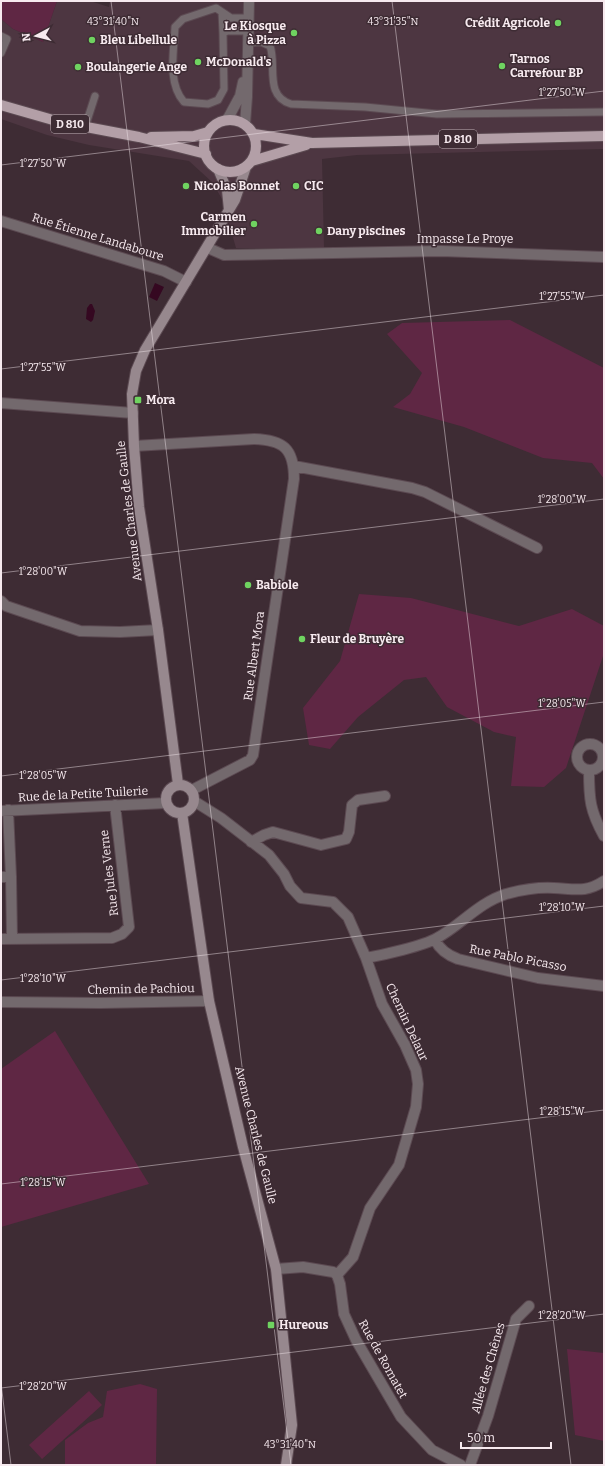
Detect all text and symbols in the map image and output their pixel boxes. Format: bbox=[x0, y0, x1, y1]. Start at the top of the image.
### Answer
north arrow bbox=[16, 16, 56, 56]
text: 43°31'40"N bbox=[87, 16, 139, 28]
text: 43°31'35"N bbox=[368, 16, 419, 28]
place label: Crédit Agricole bbox=[465, 16, 550, 30]
marker: Crédit Agricole bbox=[553, 18, 563, 28]
place label: Le Kiosque à Pizza bbox=[224, 19, 286, 47]
marker: Le Kiosque à Pizza bbox=[289, 28, 299, 38]
text: N bbox=[20, 32, 34, 42]
place label: Bleu Libellule bbox=[100, 33, 178, 47]
marker: Bleu Libellule bbox=[87, 35, 97, 45]
place label: Tarnos Carrefour BP bbox=[510, 52, 584, 80]
place label: McDonald's bbox=[206, 55, 272, 69]
marker: McDonald's bbox=[193, 57, 203, 67]
place label: Boulangerie Ange bbox=[86, 60, 188, 74]
marker: Tarnos Carrefour BP bbox=[497, 61, 507, 71]
marker: Boulangerie Ange bbox=[73, 62, 83, 72]
text: 1°27'50"W bbox=[539, 87, 586, 99]
road number: D 810 bbox=[51, 115, 89, 133]
road number: D 810 bbox=[439, 130, 477, 148]
text: 1°27'50"W bbox=[20, 158, 67, 170]
place label: Nicolas Bonnet bbox=[194, 179, 280, 193]
place label: CIC bbox=[304, 179, 324, 193]
marker: Nicolas Bonnet bbox=[181, 181, 191, 191]
marker: CIC bbox=[291, 181, 301, 191]
street label: Rue Étienne Landaboure bbox=[30, 209, 166, 264]
place label: Carmen Immobilier bbox=[181, 210, 246, 238]
marker: Carmen Immobilier bbox=[249, 219, 259, 229]
place label: Dany piscines bbox=[327, 224, 405, 238]
marker: Dany piscines bbox=[314, 226, 324, 236]
street label: Impasse Le Proye bbox=[417, 232, 513, 246]
text: 1°27'55"W bbox=[539, 291, 586, 303]
text: 1°27'55"W bbox=[20, 362, 66, 374]
place label: Mora bbox=[146, 393, 176, 407]
marker: Mora bbox=[133, 395, 143, 405]
street label: Avenue Charles de Gaulle bbox=[113, 440, 145, 582]
text: 1°28'00"W bbox=[538, 494, 587, 506]
text: 1°28'00"W bbox=[19, 566, 68, 578]
place label: Babiole bbox=[256, 578, 299, 592]
marker: Babiole bbox=[243, 580, 253, 590]
street label: Rue Albert Mora bbox=[241, 610, 267, 702]
place label: Fleur de Bruyère bbox=[310, 632, 405, 646]
marker: Fleur de Bruyère bbox=[297, 634, 307, 644]
text: 1°28'05"W bbox=[538, 698, 586, 710]
text: 1°28'05"W bbox=[19, 770, 67, 782]
street label: Rue de la Petite Tuilerie bbox=[18, 784, 148, 804]
street label: Rue Jules Verne bbox=[97, 829, 121, 917]
text: 1°28'10"W bbox=[539, 902, 586, 914]
street label: Rue Pablo Picasso bbox=[468, 942, 568, 974]
text: 1°28'10"W bbox=[20, 973, 67, 985]
street label: Chemin de Pachiou bbox=[87, 981, 195, 997]
street label: Chemin Delaur bbox=[383, 981, 431, 1064]
street label: Avenue Charles de Gaulle bbox=[232, 1065, 280, 1205]
text: 1°28'15"W bbox=[539, 1106, 585, 1118]
text: 1°28'15"W bbox=[20, 1177, 66, 1189]
text: 1°28'20"W bbox=[538, 1310, 587, 1322]
street label: Rue de Romatet bbox=[356, 1317, 411, 1401]
place label: Hureous bbox=[279, 1318, 329, 1332]
marker: Hureous bbox=[266, 1320, 276, 1330]
street label: Allée des Chênes bbox=[468, 1321, 508, 1415]
text: 1°28'20"W bbox=[19, 1381, 68, 1393]
scale bar bbox=[461, 1424, 551, 1450]
text: 50 m bbox=[467, 1431, 496, 1445]
text: 43°31'40"N bbox=[264, 1439, 316, 1451]

